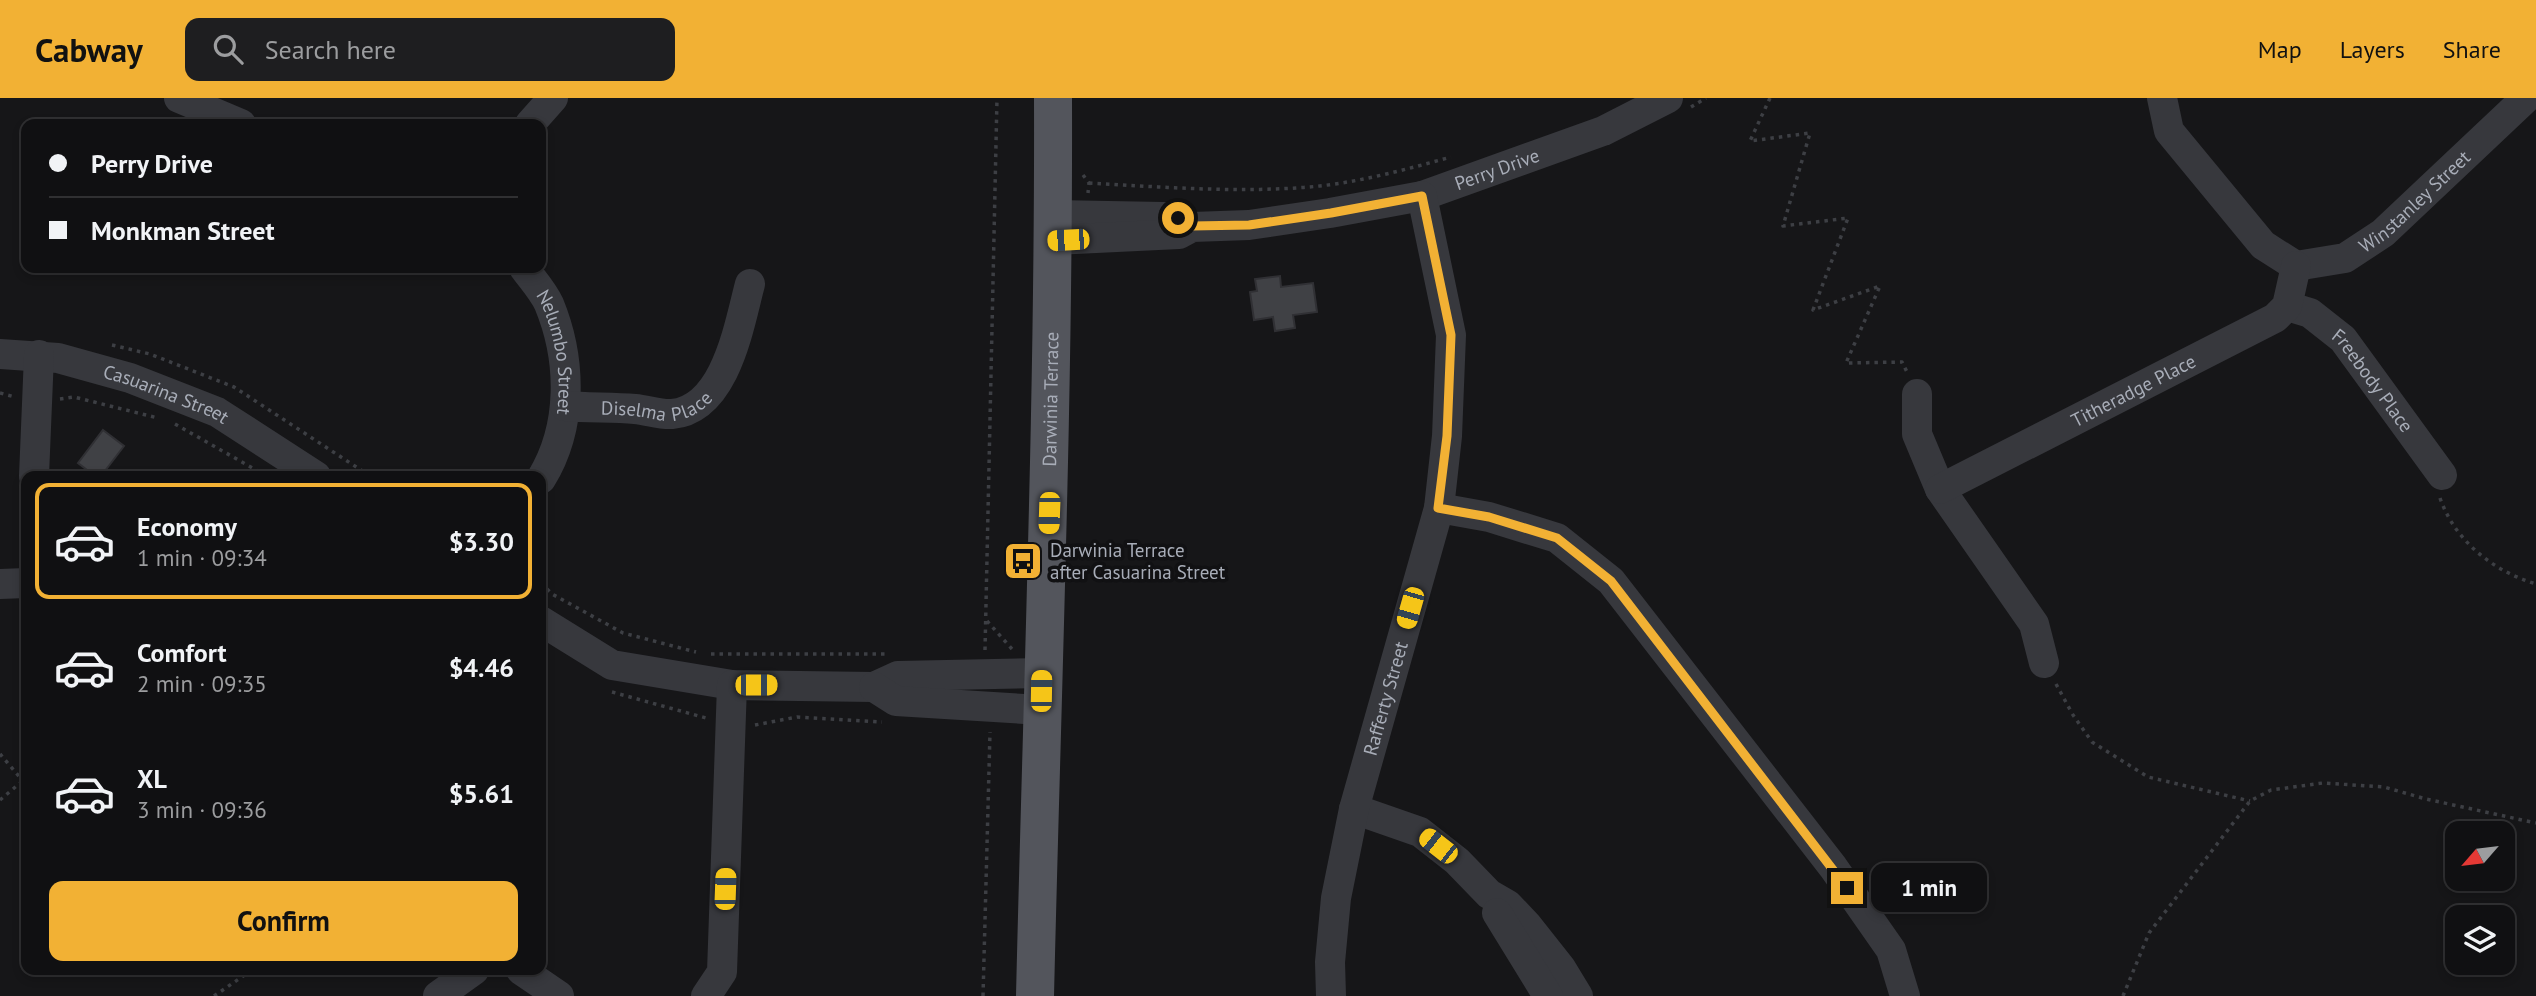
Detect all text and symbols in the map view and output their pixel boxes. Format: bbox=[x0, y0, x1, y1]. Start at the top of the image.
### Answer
search box bbox=[185, 18, 675, 81]
text: Cabway bbox=[35, 28, 143, 71]
icon: search bbox=[209, 30, 247, 68]
text: Search here bbox=[265, 33, 396, 66]
text: Map bbox=[2258, 34, 2302, 65]
text: Layers bbox=[2340, 34, 2405, 65]
text: Share bbox=[2443, 34, 2501, 65]
street label: Perry Drive bbox=[1451, 143, 1543, 195]
street label: Winstanley Street bbox=[2354, 145, 2476, 258]
text: Perry Drive bbox=[91, 147, 213, 180]
route start bbox=[1162, 202, 1194, 234]
text: Monkman Street bbox=[91, 214, 275, 247]
car bbox=[1047, 228, 1090, 252]
street label: Nelumbo Street bbox=[531, 285, 578, 417]
street label: Freebody Place bbox=[2327, 323, 2419, 437]
street label: Darwinia Terrace bbox=[1037, 332, 1063, 467]
street label: Titheradge Place bbox=[2067, 349, 2200, 432]
street label: Casuarina Street bbox=[101, 359, 234, 429]
street label: Diselma Place bbox=[601, 386, 717, 426]
car bbox=[1038, 492, 1061, 534]
icon: car bbox=[53, 510, 116, 573]
text: Economy bbox=[137, 510, 237, 543]
text: $3.30 bbox=[449, 525, 514, 558]
place label: Darwinia Terrace after Casuarina Street bbox=[1050, 538, 1226, 584]
bus stop icon: Darwinia Terrace after Casuarina Street bbox=[1002, 540, 1044, 582]
text: 1 min · 09:34 bbox=[137, 543, 267, 572]
car bbox=[1395, 585, 1426, 631]
icon: car bbox=[53, 636, 116, 699]
text: Comfort bbox=[137, 636, 227, 669]
street label: Rafferty Street bbox=[1358, 638, 1413, 758]
text: $4.46 bbox=[449, 651, 514, 684]
text: 2 min · 09:35 bbox=[137, 669, 267, 698]
car bbox=[1031, 670, 1052, 712]
car bbox=[736, 675, 778, 696]
icon: car bbox=[53, 762, 116, 825]
text: XL bbox=[137, 762, 167, 795]
text: $5.61 bbox=[449, 777, 514, 810]
text: 3 min · 09:36 bbox=[137, 795, 267, 824]
north arrow bbox=[2445, 821, 2515, 891]
map controls bbox=[2445, 821, 2515, 975]
car bbox=[1415, 825, 1462, 867]
callout: 1 min bbox=[1871, 864, 1987, 912]
car bbox=[714, 868, 737, 910]
route end bbox=[1831, 872, 1863, 904]
text: 1 min bbox=[1901, 873, 1957, 902]
button: Confirm bbox=[49, 881, 518, 961]
button: layers bbox=[2445, 905, 2515, 975]

